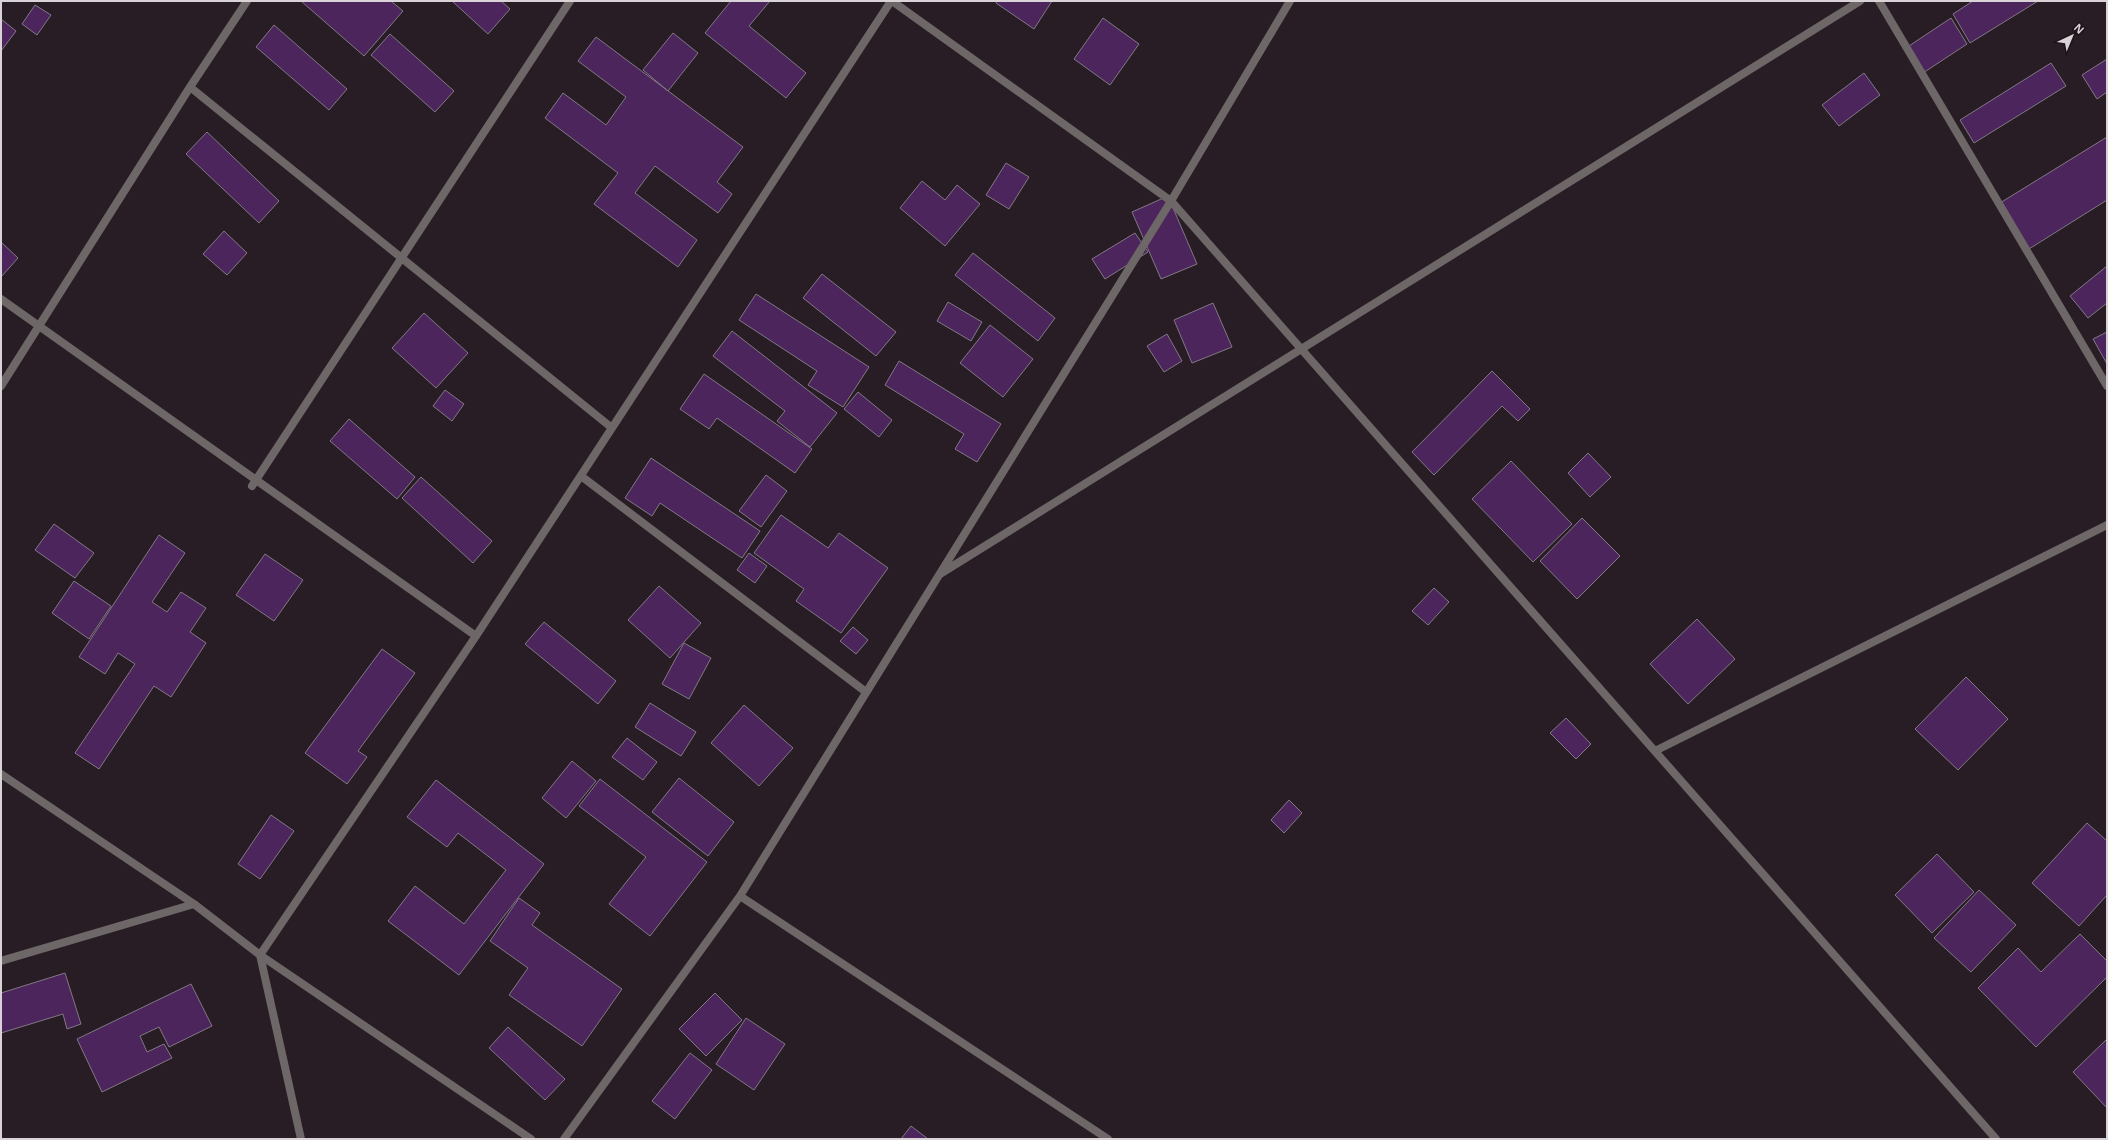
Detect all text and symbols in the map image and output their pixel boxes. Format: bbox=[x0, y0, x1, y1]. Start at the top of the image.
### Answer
north arrow bbox=[2052, 16, 2092, 56]
text: N bbox=[2071, 20, 2088, 37]

